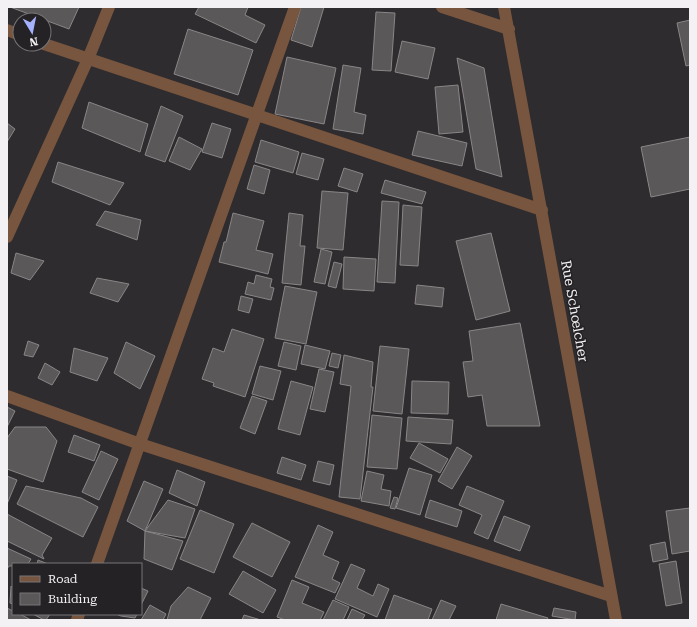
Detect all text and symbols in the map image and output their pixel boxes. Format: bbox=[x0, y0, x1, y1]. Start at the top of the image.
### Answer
north arrow bbox=[12, 12, 52, 52]
text: N bbox=[28, 34, 39, 49]
street label: Rue Schœlcher bbox=[558, 259, 592, 363]
legend bbox=[12, 563, 142, 615]
text: Road bbox=[48, 572, 78, 586]
text: Building bbox=[48, 592, 97, 606]

